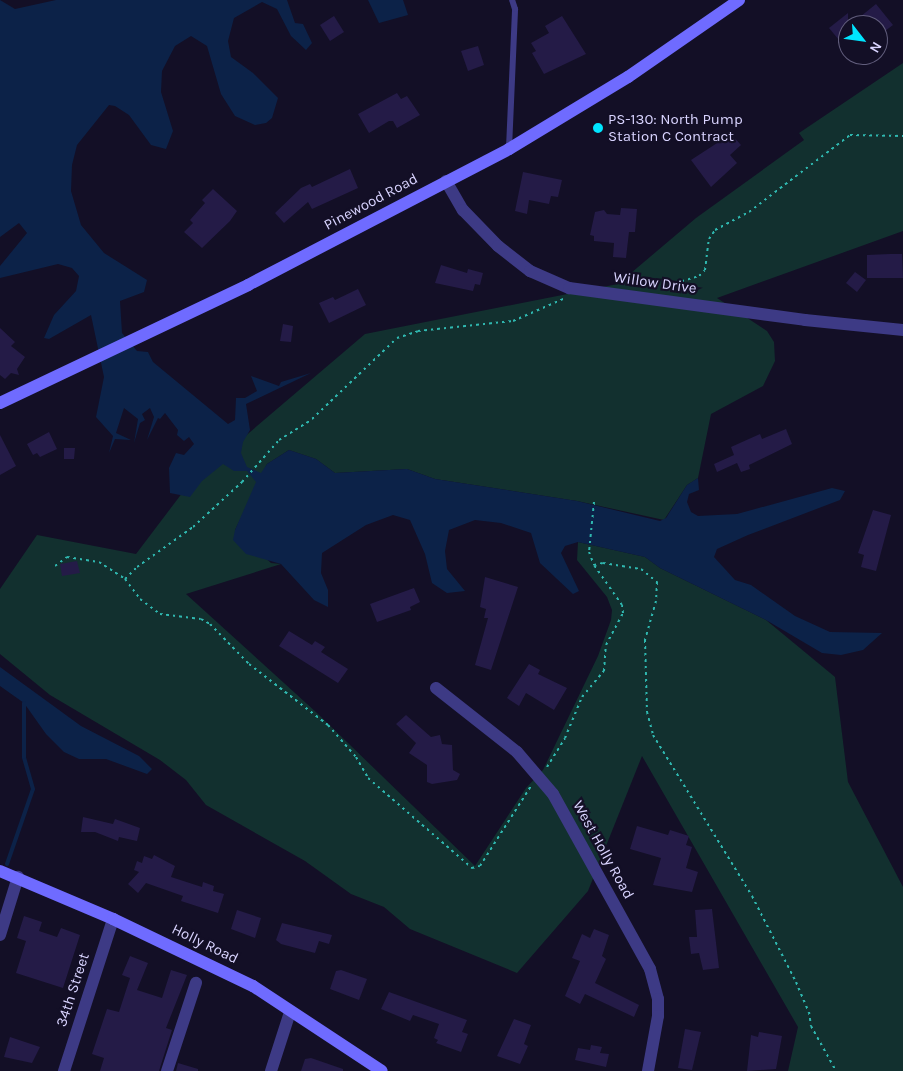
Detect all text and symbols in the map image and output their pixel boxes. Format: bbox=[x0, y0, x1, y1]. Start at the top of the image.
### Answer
north arrow bbox=[838, 15, 888, 65]
text: N bbox=[866, 39, 885, 56]
place label: PS-130: North Pump Station C Contract bbox=[608, 110, 743, 145]
marker: PS-130: North Pump Station C Contract bbox=[592, 122, 604, 134]
street label: Pinewood Road bbox=[321, 170, 421, 234]
street label: Willow Drive bbox=[612, 268, 698, 298]
street label: West Holly Road bbox=[569, 798, 637, 902]
street label: Holly Road bbox=[169, 920, 241, 968]
street label: 34th Street bbox=[53, 951, 93, 1029]

